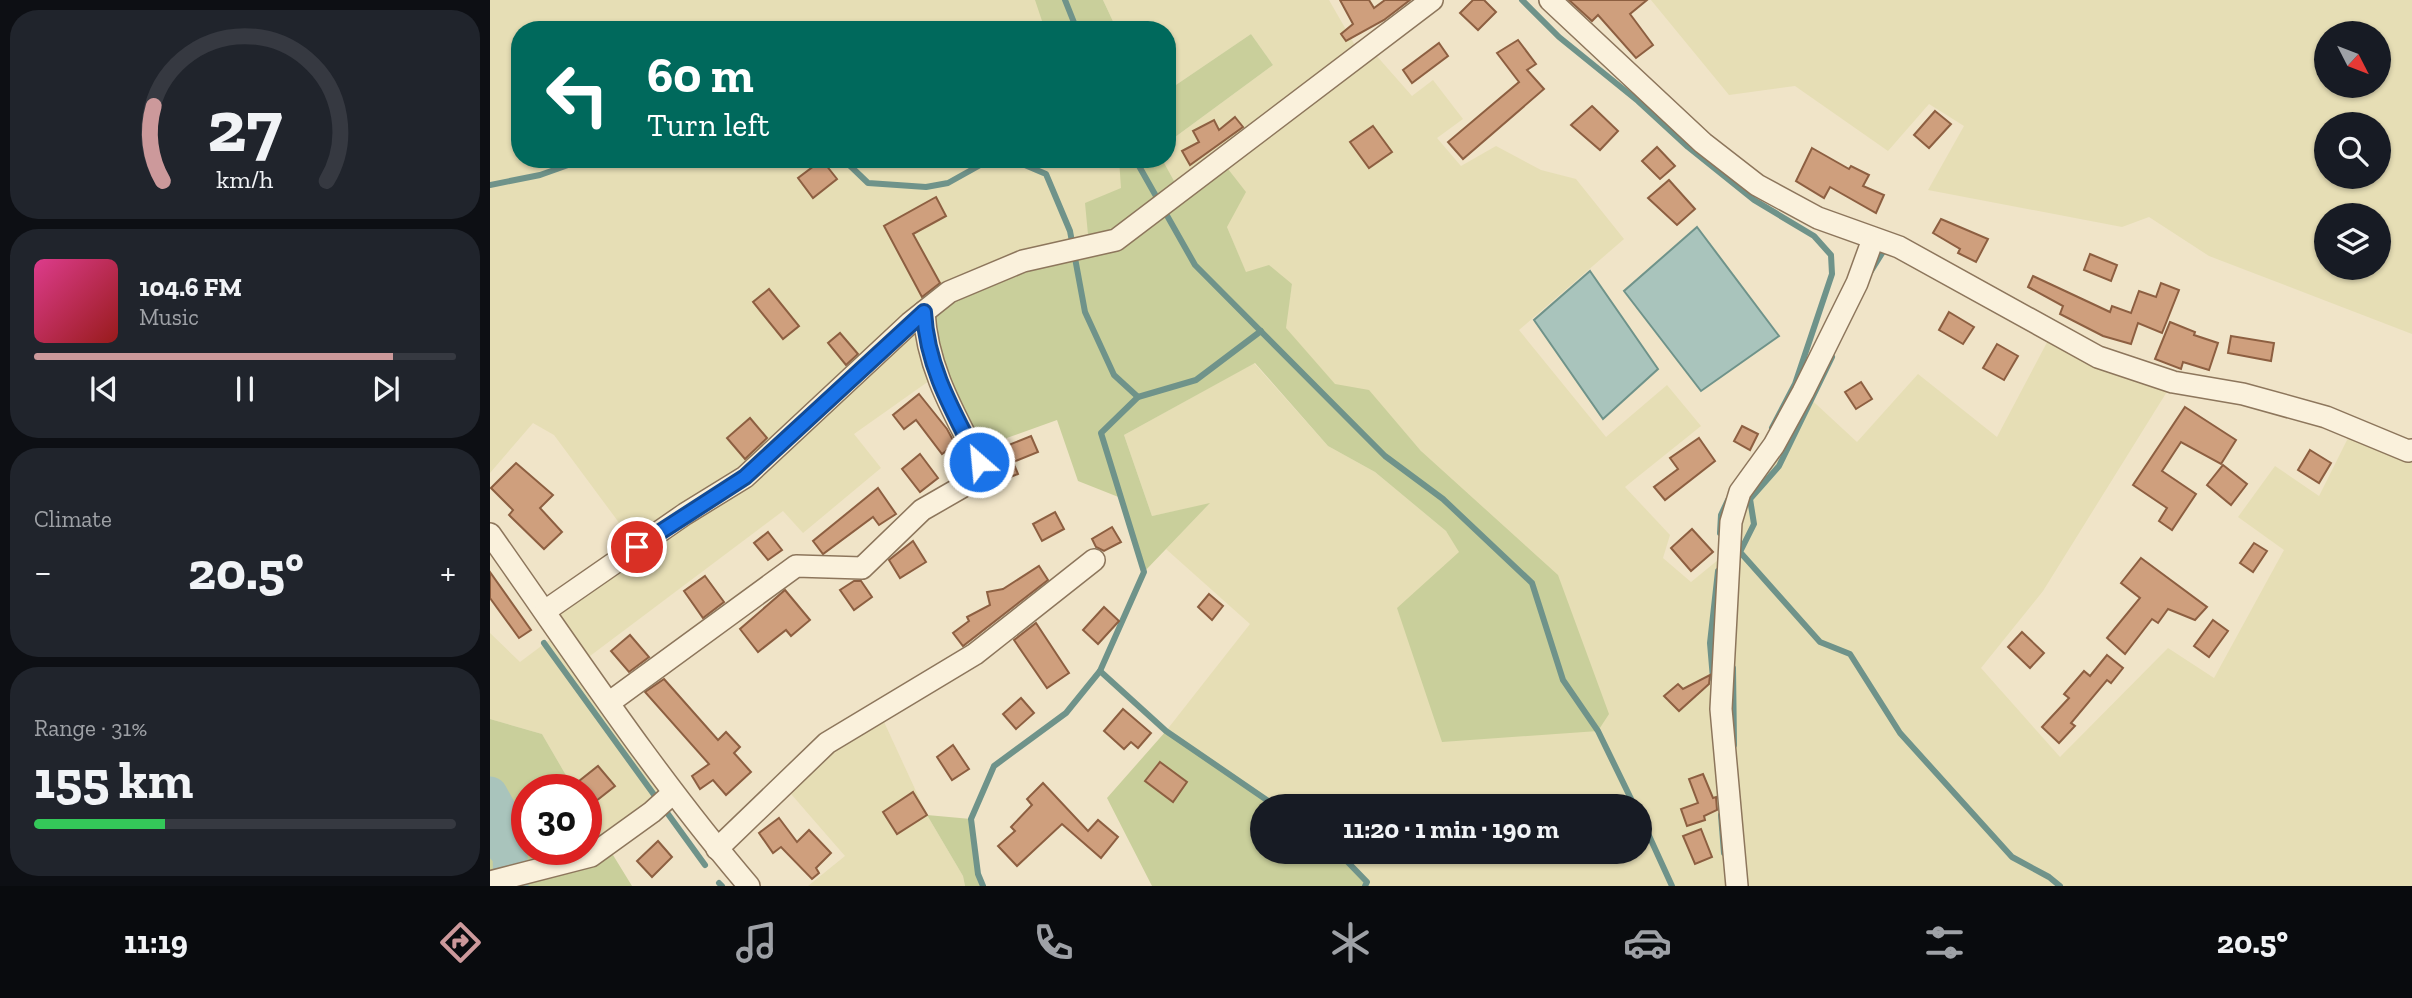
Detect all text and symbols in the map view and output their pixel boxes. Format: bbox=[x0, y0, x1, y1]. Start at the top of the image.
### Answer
north arrow bbox=[2314, 21, 2390, 98]
map controls bbox=[2314, 21, 2391, 280]
text: 60 m bbox=[647, 46, 754, 105]
icon: left bbox=[532, 49, 623, 140]
text: 27 bbox=[207, 82, 283, 170]
text: Turn left bbox=[647, 106, 769, 144]
button: search bbox=[2314, 112, 2391, 189]
text: km/h bbox=[216, 163, 274, 193]
button: layers bbox=[2314, 203, 2391, 280]
text: 104.6 FM bbox=[139, 271, 242, 303]
text: Music bbox=[139, 303, 199, 331]
icon: previous bbox=[85, 370, 123, 408]
icon: pause bbox=[226, 370, 264, 408]
icon: next bbox=[367, 370, 405, 408]
position arrow bbox=[942, 425, 1016, 499]
text: Climate bbox=[34, 505, 112, 533]
pin bbox=[607, 517, 667, 577]
icon: arrive bbox=[618, 528, 656, 566]
text: 20.5° bbox=[188, 540, 304, 602]
text: − bbox=[34, 549, 52, 595]
text: + bbox=[440, 549, 456, 595]
text: Range · 31% bbox=[34, 714, 147, 742]
text: 155 km bbox=[34, 749, 193, 811]
speed limit sign: 30 bbox=[511, 774, 602, 865]
text: 11:20 · 1 min · 190 m bbox=[1343, 813, 1559, 845]
icon: directions bbox=[436, 918, 485, 967]
icon: music bbox=[732, 918, 781, 967]
icon: phone bbox=[1029, 918, 1078, 967]
icon: climate bbox=[1326, 918, 1375, 967]
icon: car bbox=[1623, 918, 1672, 967]
icon: filters bbox=[1920, 918, 1969, 967]
text: 11:19 bbox=[124, 923, 188, 961]
text: 20.5° bbox=[2217, 923, 2288, 961]

